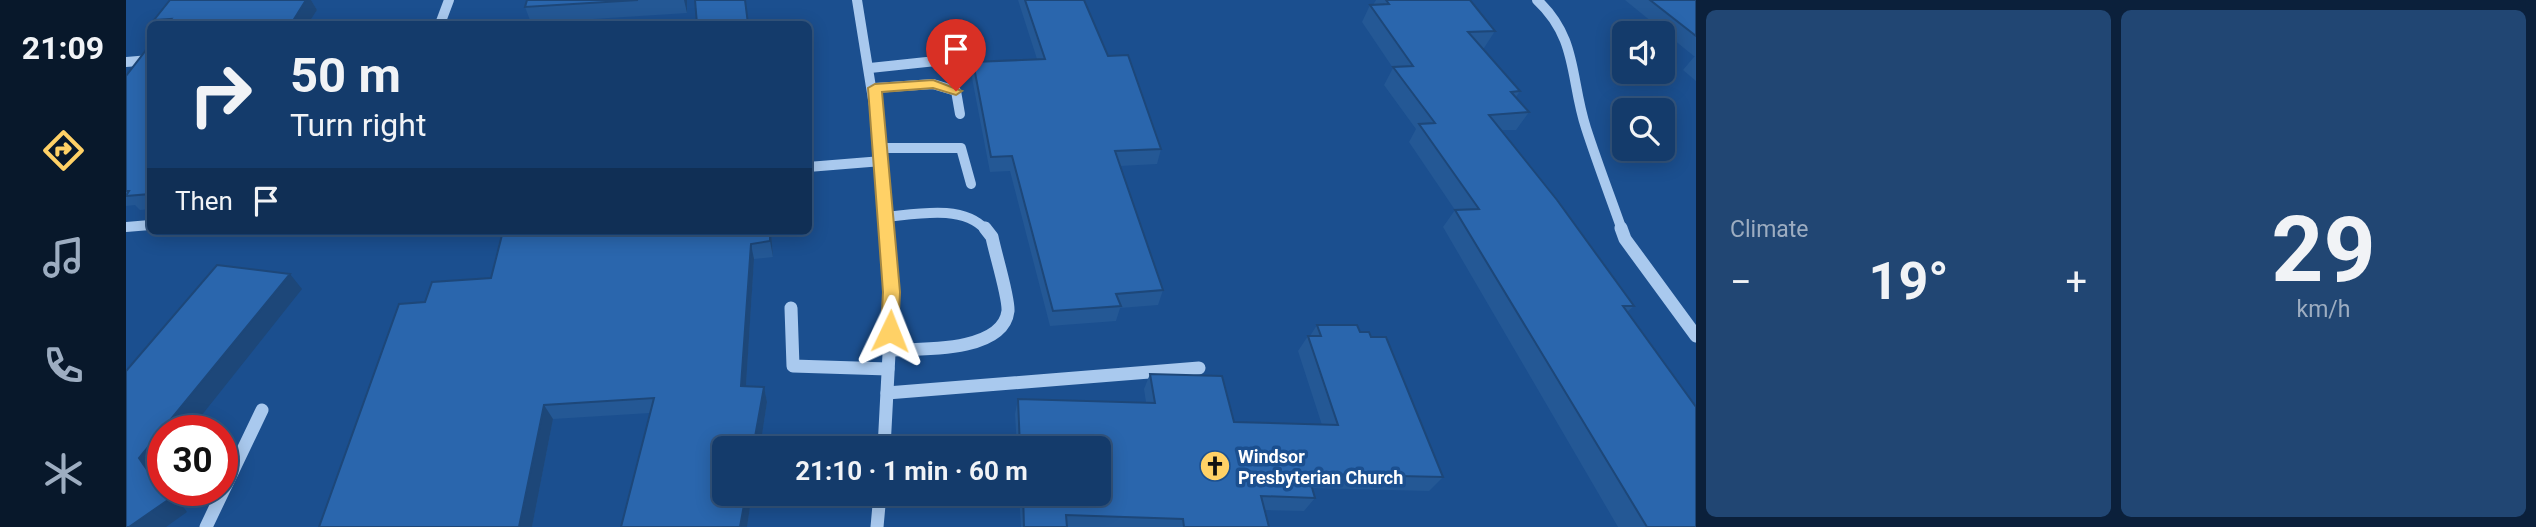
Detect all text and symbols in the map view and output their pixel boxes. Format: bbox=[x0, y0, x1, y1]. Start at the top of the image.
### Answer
pin bbox=[926, 19, 986, 91]
map controls bbox=[1612, 21, 1675, 161]
button: sound bbox=[1612, 21, 1675, 84]
text: 21:09 bbox=[22, 29, 104, 67]
icon: arrive bbox=[937, 30, 975, 68]
text: 50 m bbox=[290, 47, 401, 104]
icon: right bbox=[175, 49, 266, 140]
button: search bbox=[1612, 98, 1675, 161]
text: Turn right bbox=[290, 106, 426, 144]
icon: directions bbox=[39, 126, 88, 175]
icon: arrive bbox=[247, 182, 285, 220]
text: Then bbox=[175, 186, 233, 216]
text: 29 bbox=[2271, 197, 2376, 303]
text: Climate bbox=[1730, 216, 1809, 243]
icon: music bbox=[39, 233, 88, 282]
text: 19° bbox=[1869, 251, 1949, 312]
text: − bbox=[1730, 260, 1752, 304]
text: + bbox=[2065, 260, 2087, 304]
position arrow bbox=[853, 294, 927, 368]
text: km/h bbox=[2297, 296, 2351, 323]
icon: phone bbox=[39, 341, 88, 390]
speed limit sign: 30 bbox=[147, 415, 238, 506]
place label: Windsor Presbyterian Church bbox=[1238, 446, 1403, 488]
icon: climate bbox=[39, 449, 88, 498]
church icon: Windsor Presbyterian Church bbox=[1198, 449, 1232, 483]
text: 21:10 · 1 min · 60 m bbox=[795, 456, 1028, 486]

